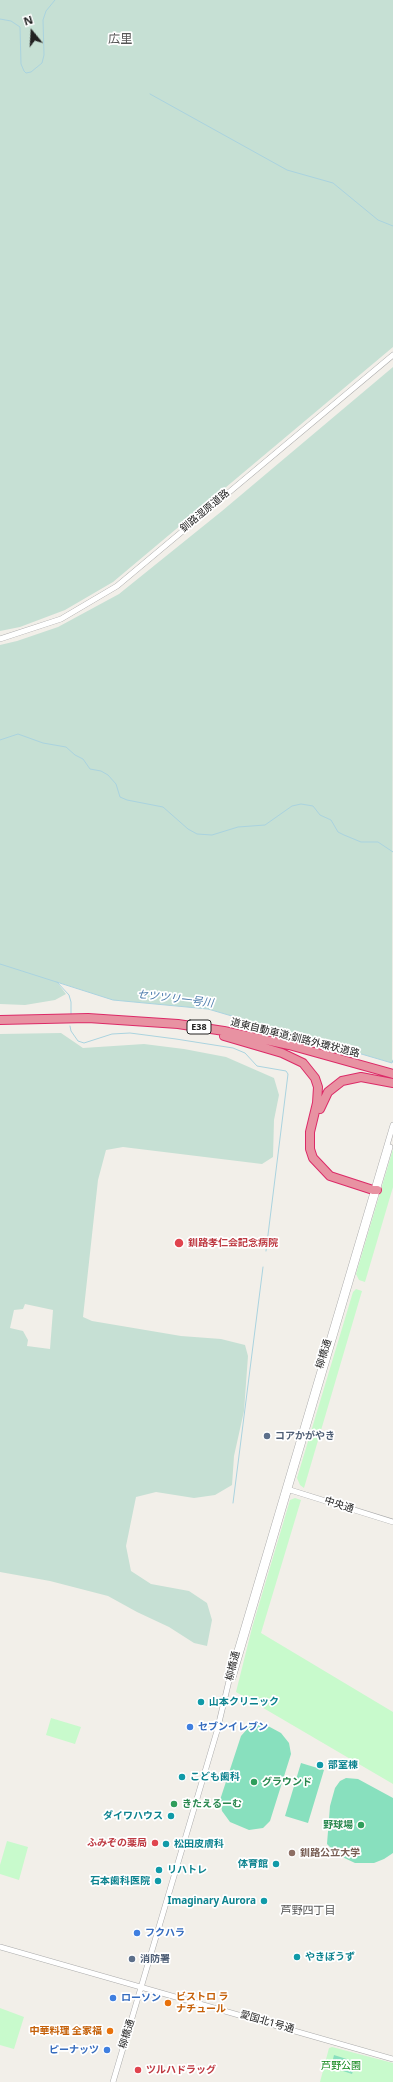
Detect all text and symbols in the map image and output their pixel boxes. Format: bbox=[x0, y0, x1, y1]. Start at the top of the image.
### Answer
north arrow bbox=[12, 12, 52, 52]
text: N bbox=[22, 12, 35, 29]
district label: 広里 bbox=[108, 33, 132, 47]
street label: 釧路湿原道路 bbox=[178, 487, 232, 535]
water label: セツツリ一号川 bbox=[136, 988, 214, 1010]
street label: 道東自動車道;釧路外環状道路 bbox=[229, 1016, 361, 1060]
road number: E38 bbox=[187, 1020, 211, 1034]
marker: 釧路孝仁会記念病院 bbox=[173, 1237, 185, 1249]
place label: 釧路孝仁会記念病院 bbox=[188, 1237, 278, 1249]
street label: 柳橋通 bbox=[314, 1338, 334, 1370]
place label: コアかがやき bbox=[275, 1430, 335, 1442]
marker: コアかがやき bbox=[262, 1431, 272, 1441]
street label: 中央通 bbox=[323, 1495, 355, 1515]
street label: 柳橋通 bbox=[224, 1650, 242, 1682]
place label: 山本クリニック bbox=[209, 1696, 279, 1708]
marker: 山本クリニック bbox=[196, 1697, 206, 1707]
place label: セブンイレブン bbox=[198, 1721, 268, 1733]
marker: セブンイレブン bbox=[185, 1722, 195, 1732]
place label: 部室棟 bbox=[328, 1759, 358, 1771]
marker: 部室棟 bbox=[315, 1760, 325, 1770]
place label: こども歯科 bbox=[190, 1771, 240, 1783]
marker: こども歯科 bbox=[177, 1772, 187, 1782]
place label: グラウンド bbox=[262, 1776, 312, 1788]
marker: グラウンド bbox=[249, 1777, 259, 1787]
place label: きたえるーむ bbox=[182, 1798, 242, 1810]
marker: きたえるーむ bbox=[169, 1799, 179, 1809]
place label: ダイワハウス bbox=[103, 1810, 163, 1822]
marker: ダイワハウス bbox=[166, 1811, 176, 1821]
place label: 野球場 bbox=[323, 1819, 353, 1831]
marker: 野球場 bbox=[356, 1820, 366, 1830]
place label: ふみぞの薬局 bbox=[87, 1837, 147, 1849]
marker: ふみぞの薬局 bbox=[150, 1838, 160, 1848]
place label: 松田皮膚科 bbox=[174, 1838, 224, 1850]
marker: 松田皮膚科 bbox=[161, 1839, 171, 1849]
place label: 釧路公立大学 bbox=[300, 1847, 360, 1859]
marker: 釧路公立大学 bbox=[287, 1848, 297, 1858]
place label: 体育館 bbox=[238, 1858, 268, 1870]
marker: 体育館 bbox=[271, 1859, 281, 1869]
place label: リハトレ bbox=[167, 1864, 207, 1876]
marker: リハトレ bbox=[154, 1865, 164, 1875]
place label: 石本歯科医院 bbox=[90, 1875, 150, 1887]
marker: 石本歯科医院 bbox=[153, 1876, 163, 1886]
place label: Imaginary Aurora bbox=[168, 1895, 256, 1907]
marker: Imaginary Aurora bbox=[259, 1896, 269, 1906]
district label: 芦野四丁目 bbox=[281, 1904, 335, 1918]
place label: フクハラ bbox=[145, 1927, 185, 1939]
marker: フクハラ bbox=[132, 1928, 142, 1938]
place label: やきぼうず bbox=[305, 1951, 355, 1963]
marker: やきぼうず bbox=[292, 1952, 302, 1962]
place label: 消防署 bbox=[140, 1953, 170, 1965]
marker: 消防署 bbox=[127, 1954, 137, 1964]
place label: ビストロ ラ ナチュール bbox=[176, 1991, 229, 2014]
place label: ローソン bbox=[121, 1992, 161, 2004]
marker: ローソン bbox=[108, 1993, 118, 2003]
marker: ビストロ ラ ナチュール bbox=[163, 1998, 173, 2008]
street label: 愛国北1号通 bbox=[239, 2009, 295, 2035]
street label: 柳橋通 bbox=[117, 2018, 137, 2050]
place label: 中華料理 全家福 bbox=[29, 2025, 102, 2037]
marker: 中華料理 全家福 bbox=[105, 2026, 115, 2036]
place label: ピーナッツ bbox=[49, 2044, 99, 2056]
marker: ピーナッツ bbox=[102, 2045, 112, 2055]
park label: 芦野公園 bbox=[321, 2060, 361, 2072]
place label: ツルハドラッグ bbox=[146, 2064, 216, 2076]
marker: ツルハドラッグ bbox=[133, 2065, 143, 2075]

